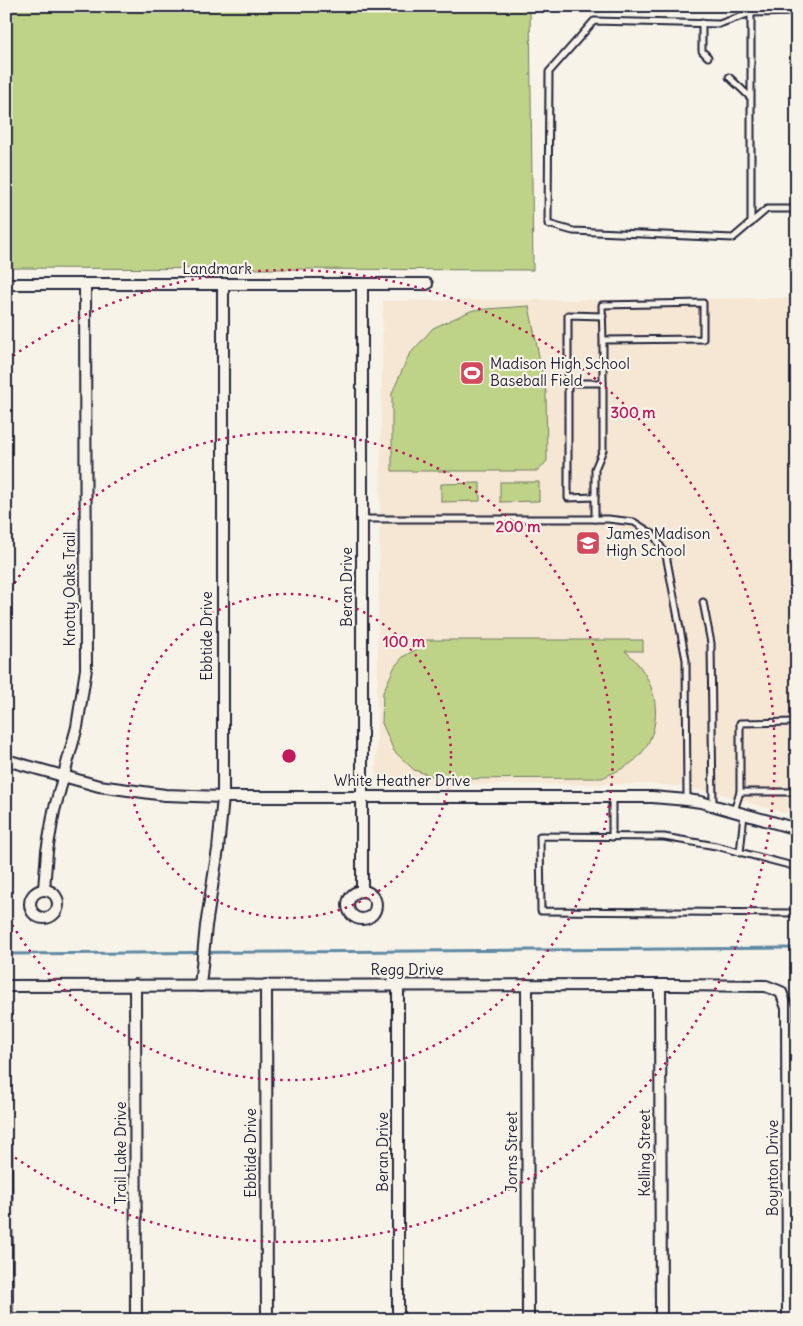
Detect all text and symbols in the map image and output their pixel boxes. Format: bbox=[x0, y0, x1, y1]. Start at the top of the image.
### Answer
street label: Landmark bbox=[182, 259, 252, 278]
place label: Madison High School Baseball Field bbox=[490, 354, 630, 390]
sports icon: Madison High School Baseball Field bbox=[459, 360, 485, 386]
text: 300 m bbox=[611, 403, 656, 422]
text: 200 m bbox=[496, 517, 540, 536]
place label: James Madison High School bbox=[606, 524, 711, 560]
school or university icon: James Madison High School bbox=[575, 530, 601, 556]
street label: Knotty Oaks Trail bbox=[60, 532, 79, 646]
street label: Beran Drive bbox=[337, 547, 356, 627]
street label: Ebbtide Drive bbox=[197, 591, 216, 681]
text: 100 m bbox=[383, 632, 425, 651]
centre of rings bbox=[280, 747, 298, 765]
street label: White Heather Drive bbox=[334, 771, 470, 790]
street label: Regg Drive bbox=[370, 960, 444, 979]
street label: Trail Lake Drive bbox=[111, 1102, 130, 1204]
street label: Ebbtide Drive bbox=[241, 1108, 260, 1198]
street label: Kelling Street bbox=[635, 1109, 654, 1197]
street label: Jorns Street bbox=[502, 1111, 521, 1193]
street label: Beran Drive bbox=[373, 1112, 392, 1192]
street label: Boynton Drive bbox=[763, 1120, 782, 1216]

